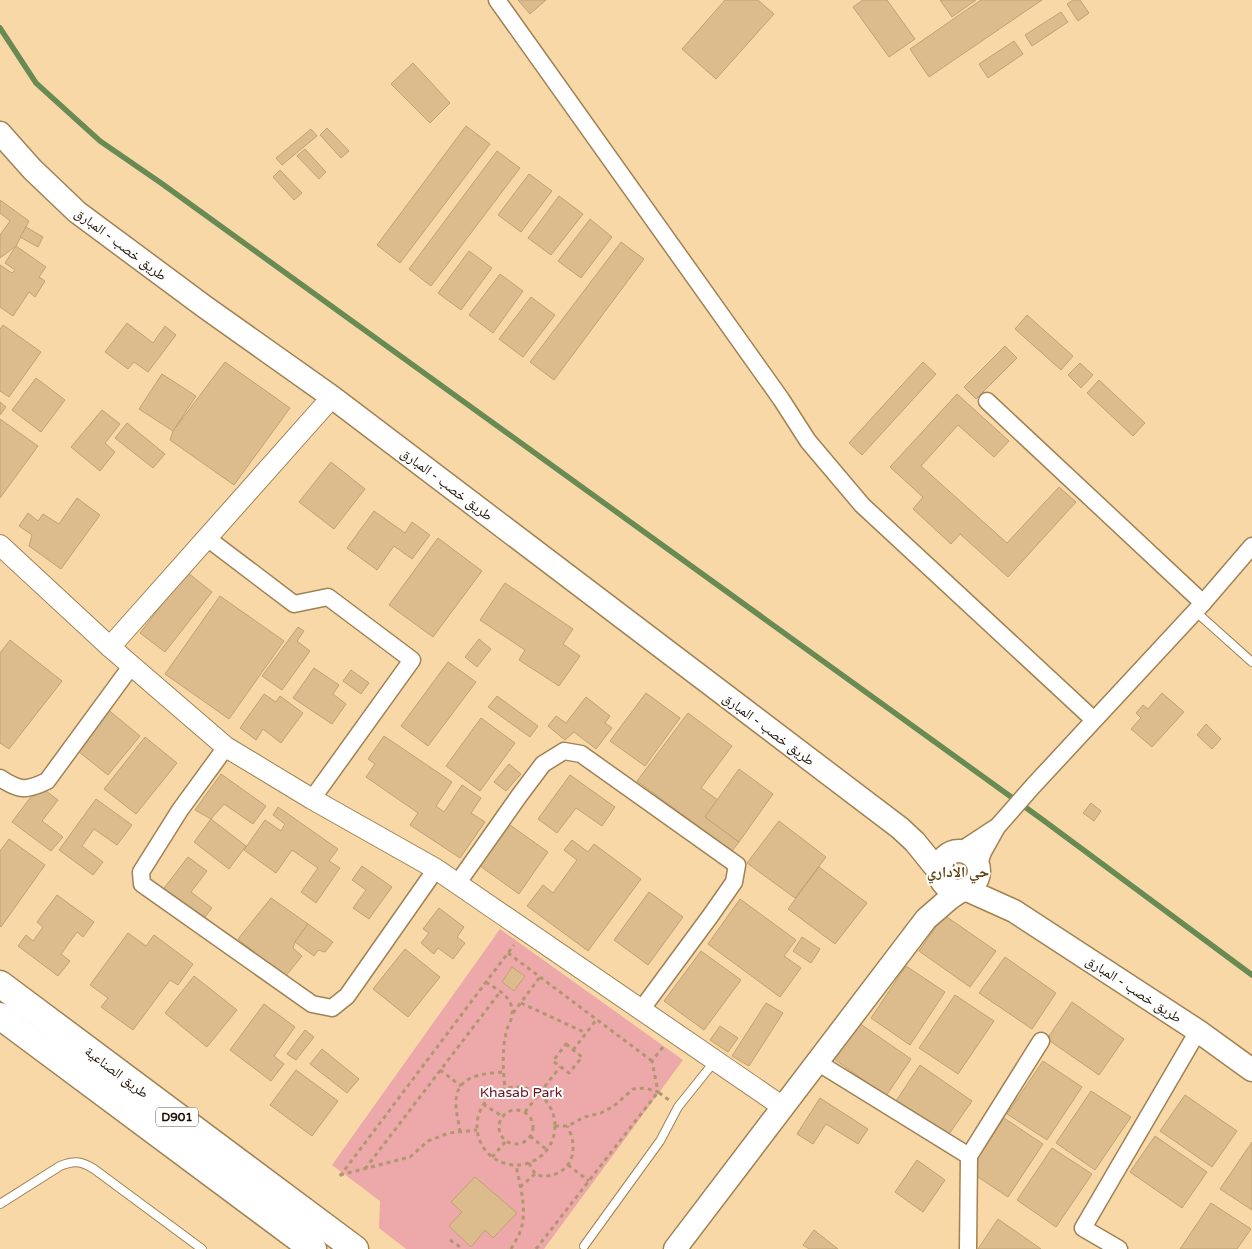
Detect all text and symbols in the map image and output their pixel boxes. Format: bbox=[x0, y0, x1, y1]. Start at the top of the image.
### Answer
street label: طريق خصب - المبارق bbox=[71, 204, 170, 285]
street label: طريق خصب - المبارق bbox=[397, 444, 496, 525]
street label: طريق خصب - المبارق bbox=[719, 689, 818, 770]
district label: حي الأداري bbox=[927, 863, 989, 884]
street label: طريق خصب - المبارق bbox=[1082, 952, 1185, 1028]
street label: طريق الصناعية bbox=[81, 1043, 152, 1103]
park label: Khasab Park bbox=[480, 1084, 563, 1101]
road number: D901 bbox=[156, 1108, 198, 1126]

